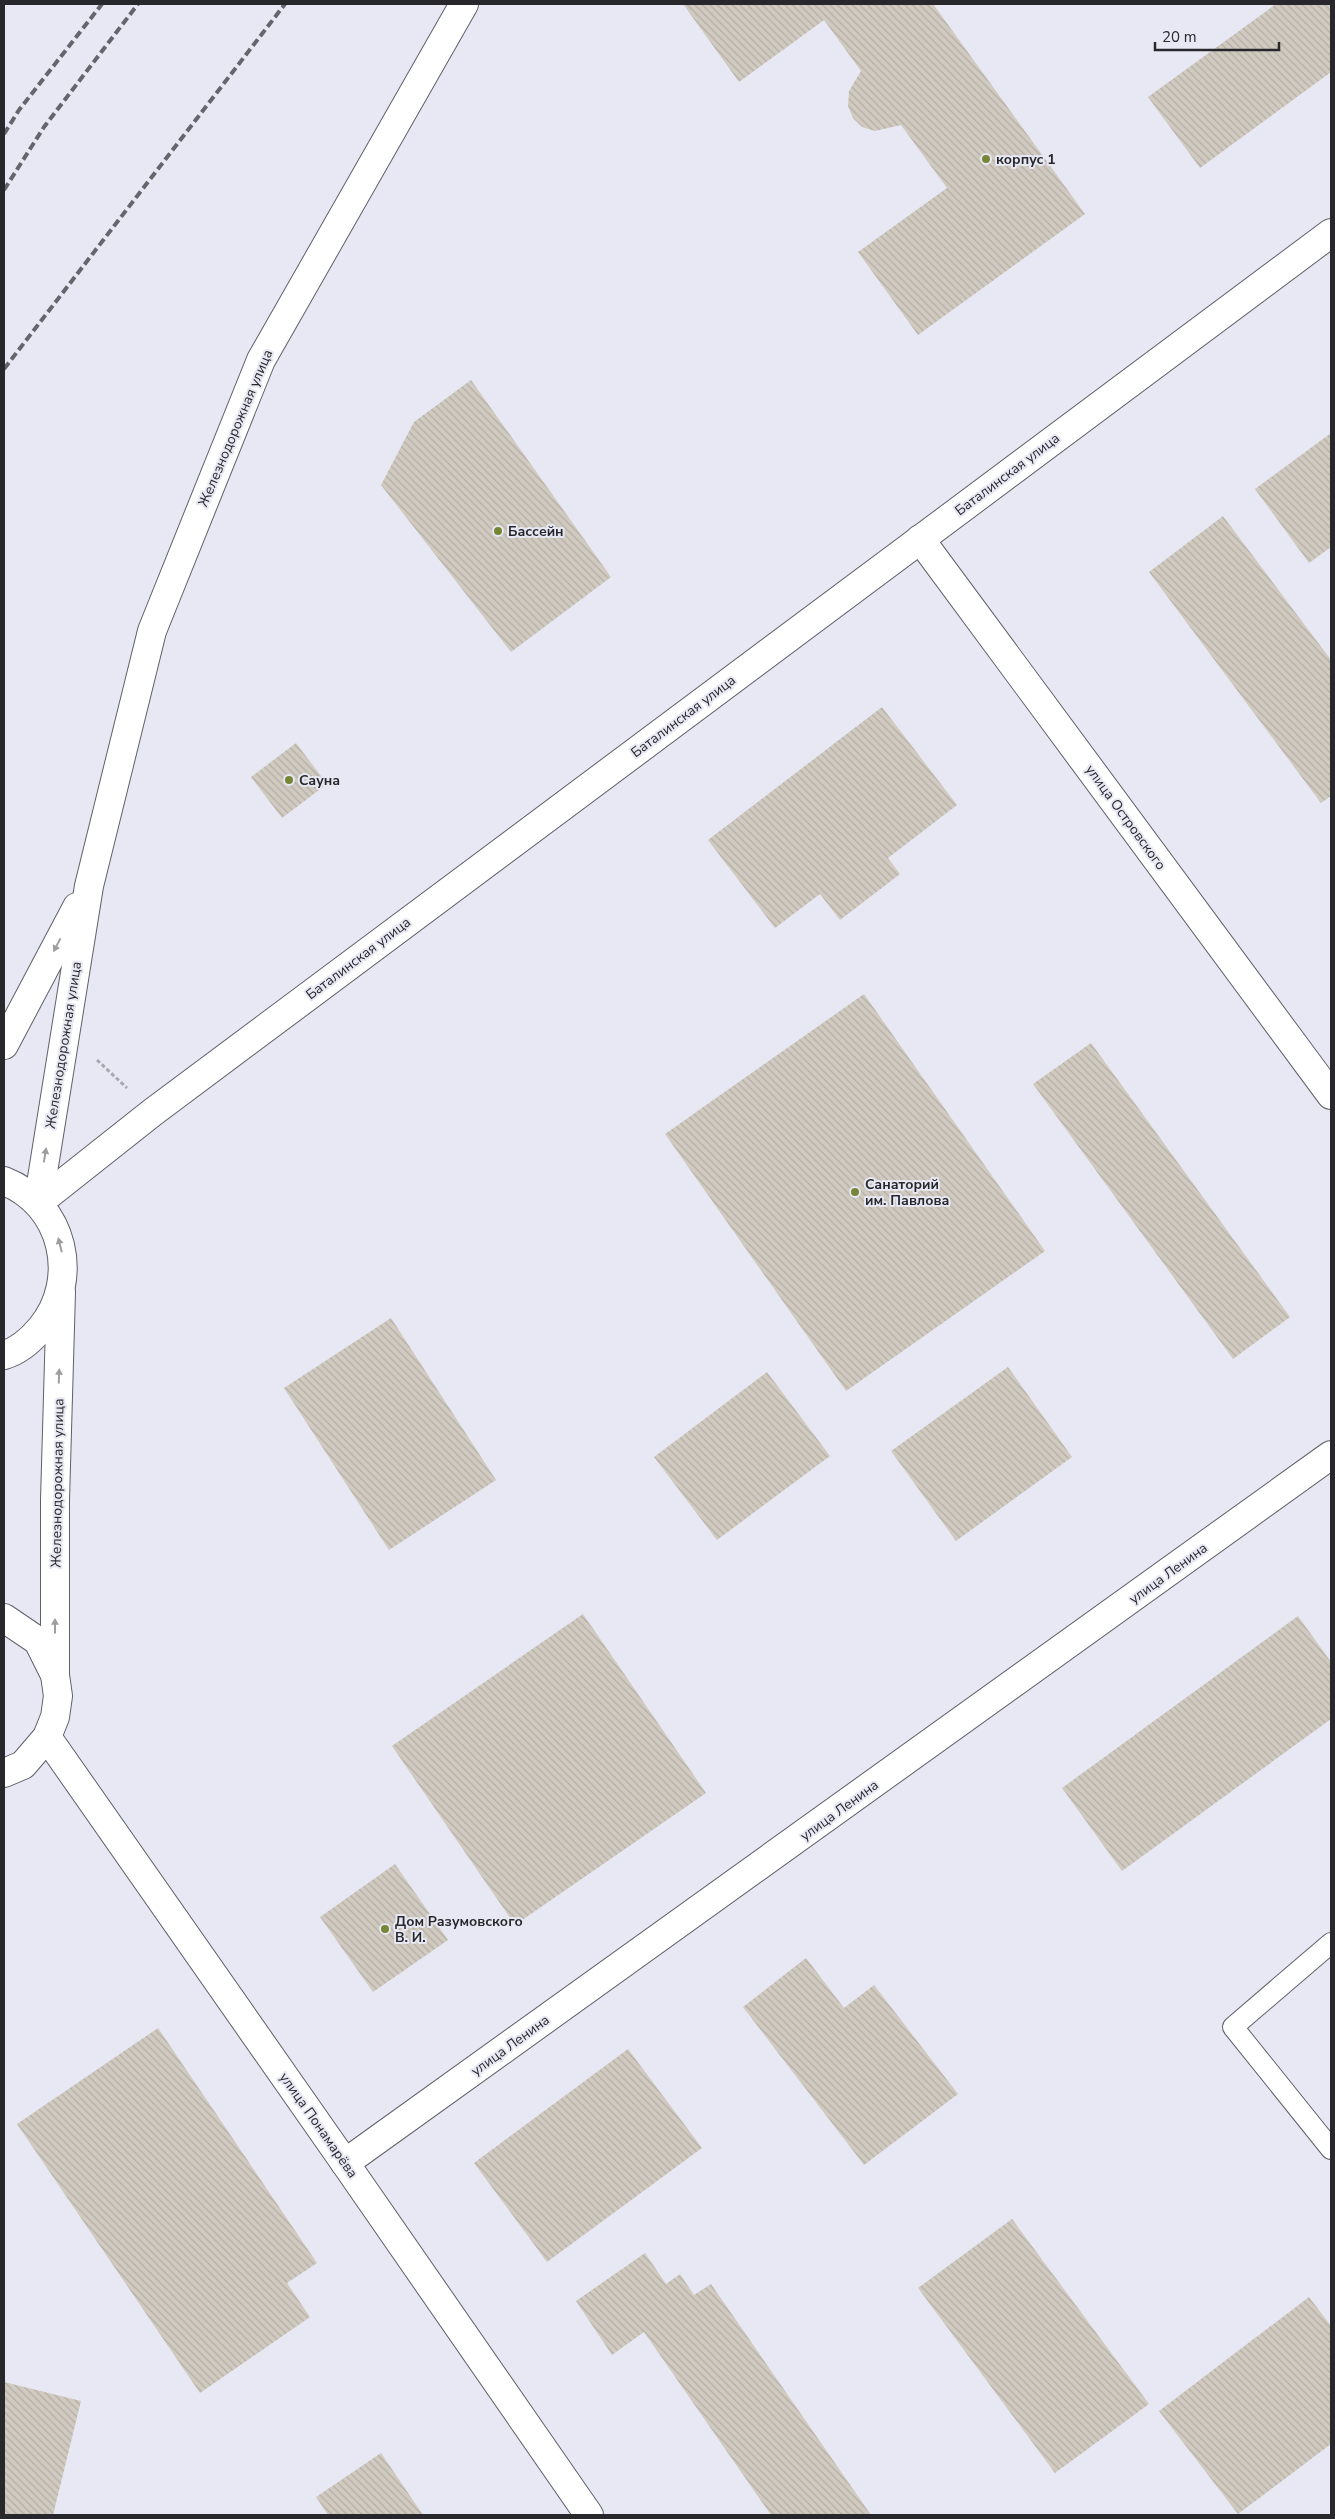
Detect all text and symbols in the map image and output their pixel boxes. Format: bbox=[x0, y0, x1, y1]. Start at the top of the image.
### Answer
scale bar bbox=[1155, 20, 1279, 52]
text: 20 m bbox=[1162, 27, 1197, 47]
place label: корпус 1 bbox=[996, 150, 1056, 169]
marker: корпус 1 bbox=[980, 153, 992, 165]
street label: Железнодорожная улица bbox=[194, 347, 277, 510]
street label: Баталинская улица bbox=[951, 429, 1064, 520]
place label: Бассейн bbox=[508, 522, 564, 541]
marker: Бассейн bbox=[492, 525, 504, 537]
street label: Баталинская улица bbox=[627, 671, 740, 762]
street label: улица Островского bbox=[1081, 761, 1170, 874]
place label: Сауна bbox=[299, 771, 340, 790]
marker: Сауна bbox=[283, 774, 295, 786]
street label: Баталинская улица bbox=[302, 913, 415, 1004]
one-way arrow bbox=[53, 938, 62, 951]
street label: Железнодорожная улица bbox=[41, 960, 86, 1130]
one-way arrow bbox=[42, 1147, 50, 1163]
place label: Санаторий им. Павлова bbox=[865, 1175, 949, 1210]
marker: Санаторий им. Павлова bbox=[849, 1186, 861, 1198]
one-way arrow bbox=[55, 1237, 63, 1252]
one-way arrow bbox=[56, 1368, 64, 1384]
street label: Железнодорожная улица bbox=[47, 1398, 68, 1568]
street label: улица Ленина bbox=[1125, 1538, 1211, 1608]
one-way arrow bbox=[51, 1618, 59, 1634]
street label: улица Ленина bbox=[796, 1775, 882, 1845]
place label: Дом Разумовского В. И. bbox=[395, 1912, 523, 1947]
marker: Дом Разумовского В. И. bbox=[379, 1923, 391, 1935]
street label: улица Ленина bbox=[467, 2010, 553, 2080]
street label: улица Понамарёва bbox=[275, 2069, 362, 2182]

